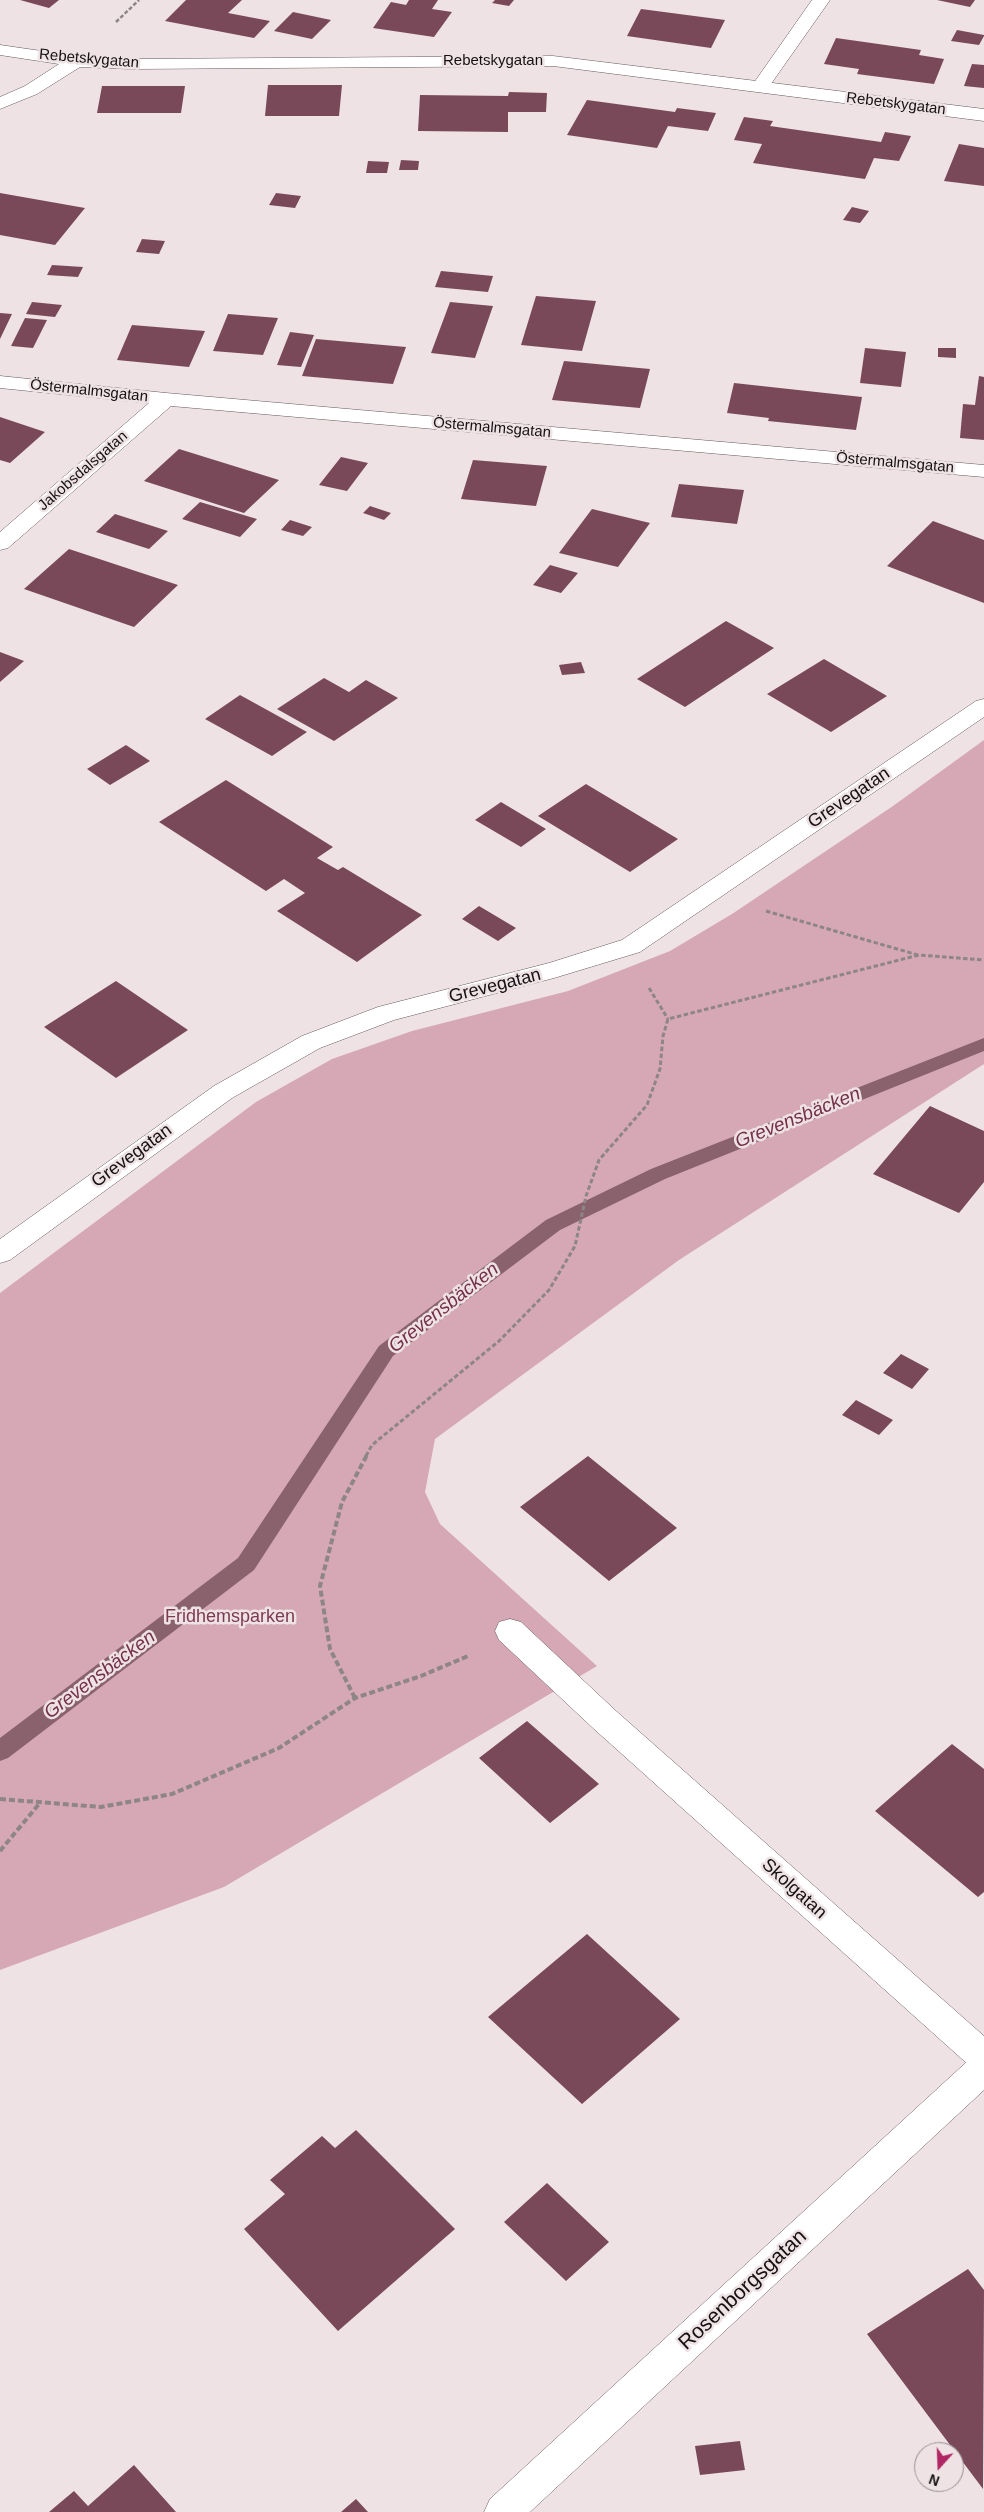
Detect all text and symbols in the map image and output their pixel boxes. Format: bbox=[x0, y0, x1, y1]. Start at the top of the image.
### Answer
street label: Rebetskygatan bbox=[38, 46, 140, 72]
street label: Rebetskygatan bbox=[443, 52, 543, 70]
street label: Rebetskygatan bbox=[845, 89, 947, 119]
street label: Östermalmsgatan bbox=[29, 376, 149, 406]
street label: Östermalmsgatan bbox=[432, 414, 552, 442]
street label: Jakobsdalsgatan bbox=[35, 427, 131, 515]
street label: Östermalmsgatan bbox=[835, 449, 955, 477]
street label: Grevegatan bbox=[804, 763, 894, 833]
street label: Grevegatan bbox=[447, 964, 543, 1008]
water label: Grevensbäcken bbox=[732, 1083, 864, 1153]
street label: Grevegatan bbox=[88, 1120, 176, 1192]
water label: Grevensbäcken bbox=[385, 1258, 503, 1358]
park label: Fridhemsparken bbox=[165, 1606, 295, 1628]
water label: Grevensbäcken bbox=[40, 1626, 160, 1724]
street label: Skolgatan bbox=[757, 1854, 831, 1924]
street label: Rosenborgsgatan bbox=[674, 2224, 812, 2356]
north arrow bbox=[914, 2442, 964, 2492]
text: N bbox=[927, 2471, 942, 2489]

